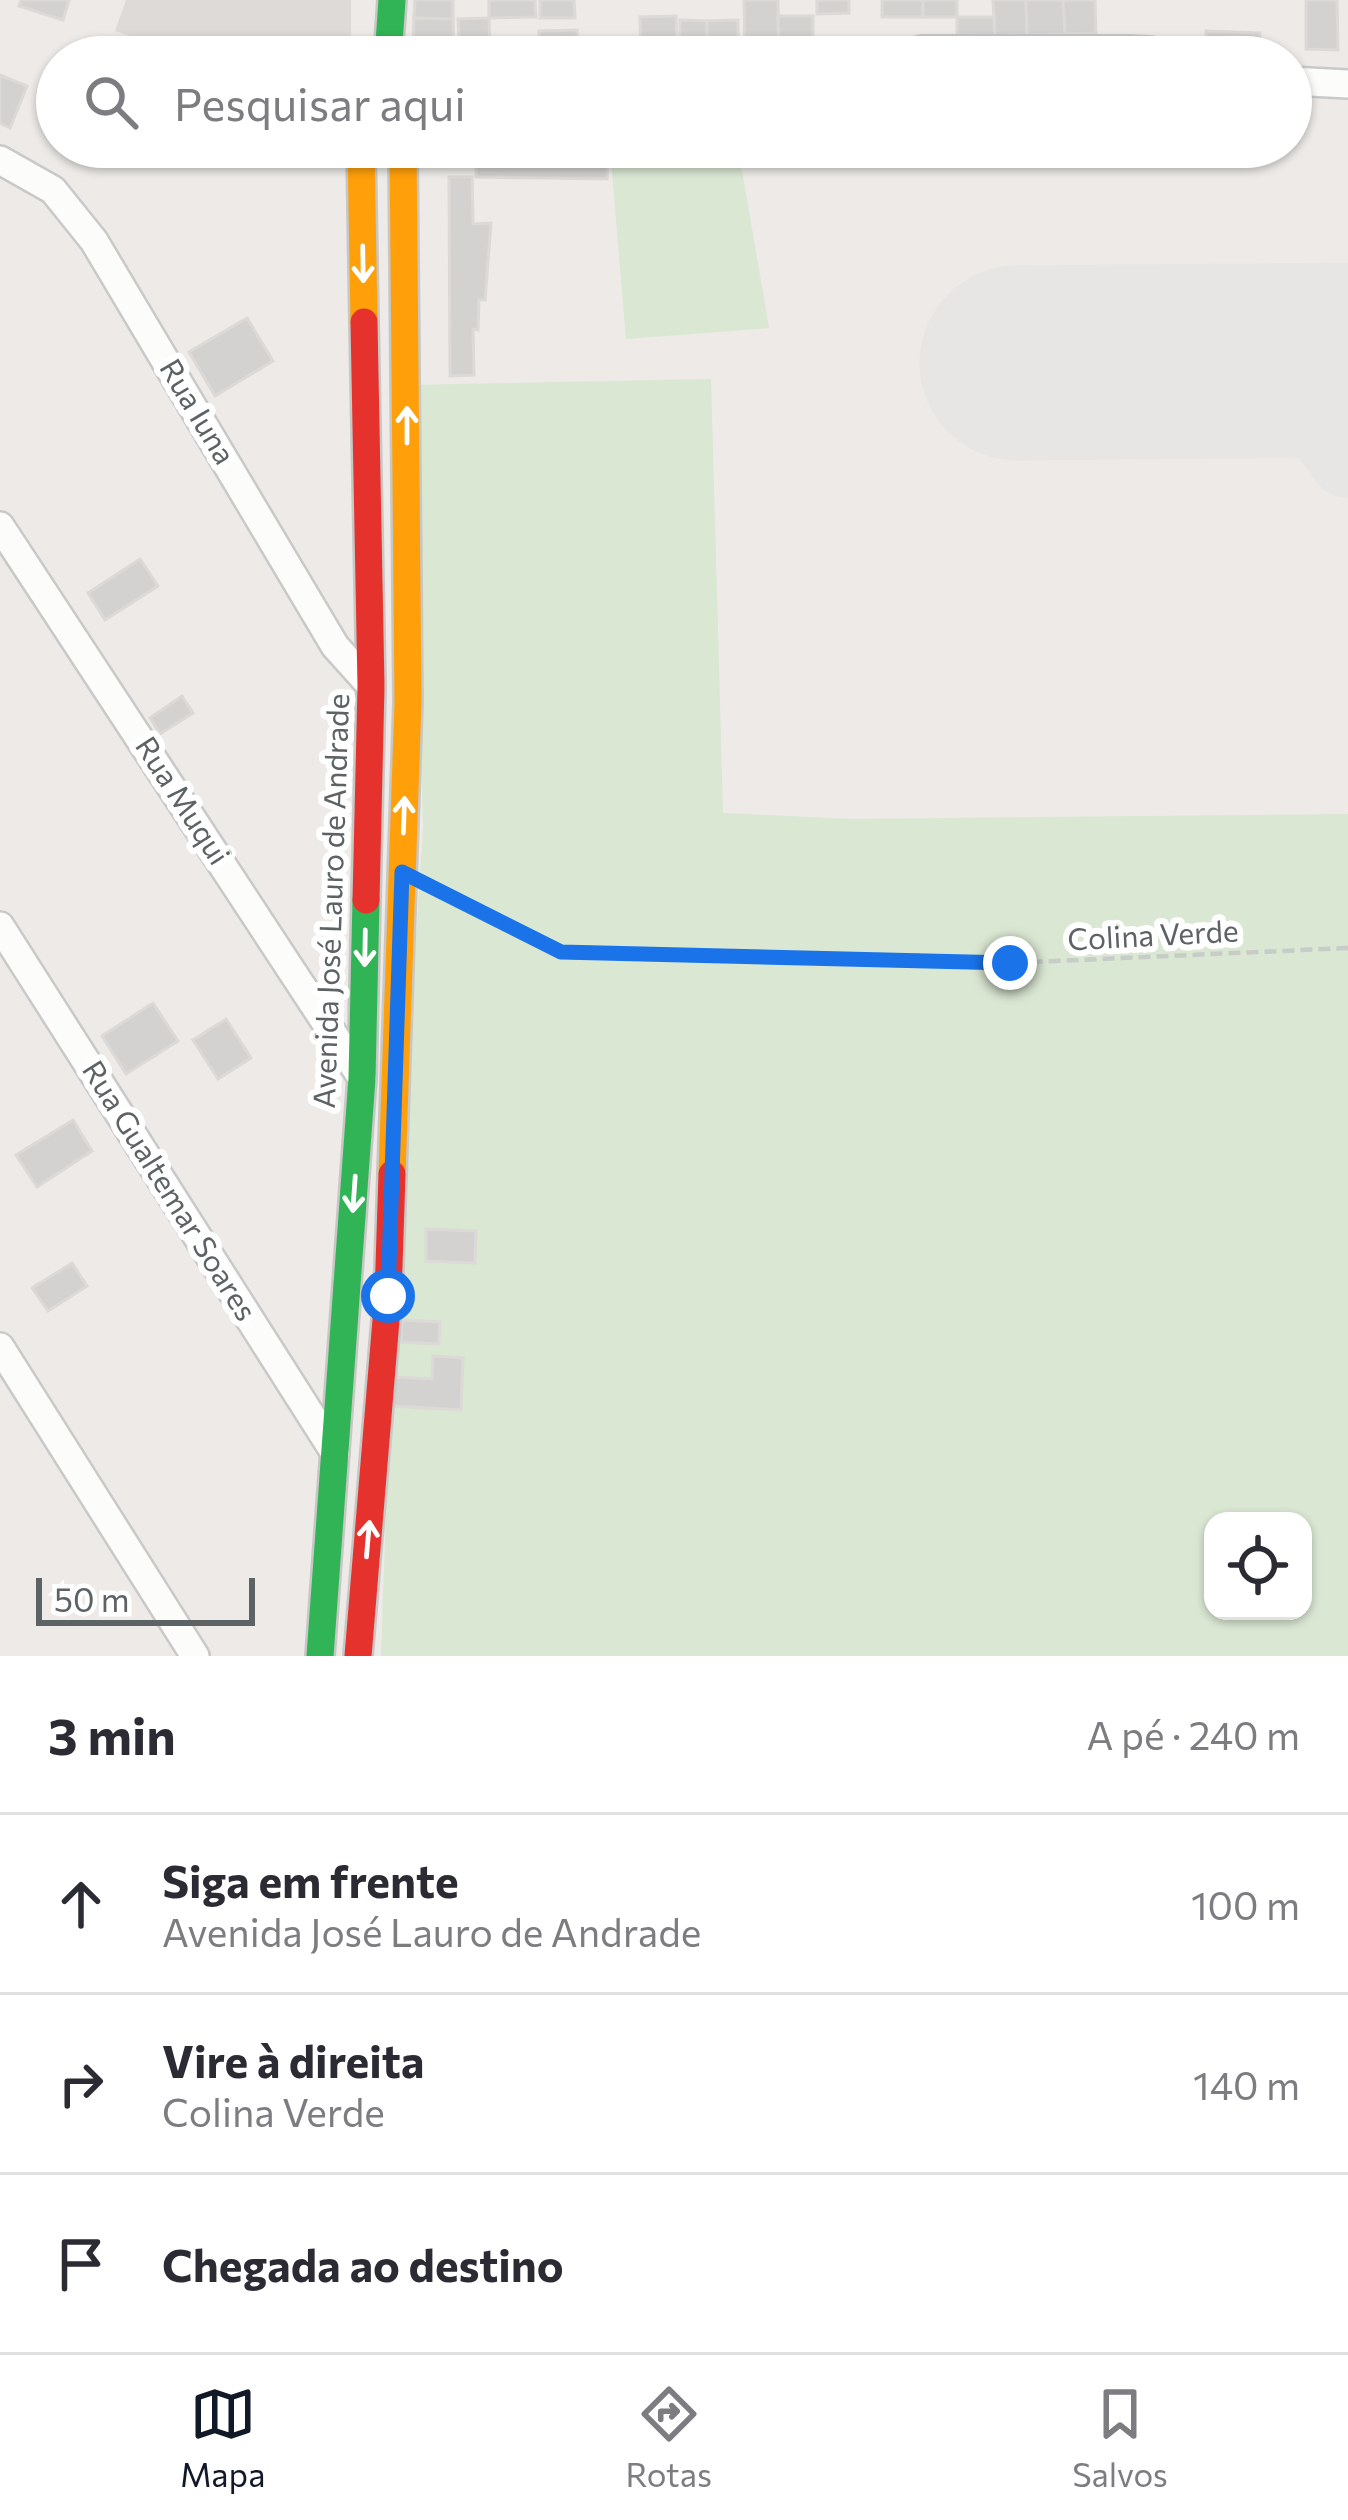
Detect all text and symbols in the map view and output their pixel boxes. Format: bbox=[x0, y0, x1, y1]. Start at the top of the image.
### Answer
search box bbox=[36, 36, 1312, 168]
icon: search bbox=[78, 69, 144, 135]
text: Pesquisar aqui bbox=[174, 75, 466, 130]
one-way arrow bbox=[352, 244, 375, 283]
street label: Rua Iuna bbox=[153, 351, 245, 470]
one-way arrow bbox=[396, 406, 418, 445]
street label: Avenida José Lauro de Andrade bbox=[304, 693, 355, 1109]
street label: Rua Muqui bbox=[129, 729, 239, 871]
one-way arrow bbox=[393, 796, 416, 835]
street label: Colina Verde bbox=[1066, 911, 1239, 956]
one-way arrow bbox=[354, 928, 377, 967]
route end bbox=[983, 936, 1037, 990]
street label: Rua Gualtemar Soares bbox=[76, 1053, 266, 1327]
one-way arrow bbox=[343, 1174, 366, 1213]
route start bbox=[361, 1269, 415, 1323]
map controls bbox=[1204, 1512, 1312, 1620]
button: locate bbox=[1204, 1512, 1312, 1620]
one-way arrow bbox=[357, 1520, 380, 1559]
scale bar bbox=[36, 1572, 255, 1625]
text: 50 m bbox=[54, 1578, 130, 1619]
text: 3 min bbox=[48, 1703, 176, 1766]
text: A pé · 240 m bbox=[1087, 1710, 1300, 1758]
text: Siga em frente bbox=[162, 1852, 459, 1907]
icon: ahead bbox=[48, 1871, 114, 1937]
text: 100 m bbox=[1191, 1880, 1300, 1928]
text: Avenida José Lauro de Andrade bbox=[162, 1907, 701, 1955]
text: Vire à direita bbox=[162, 2032, 425, 2087]
icon: right bbox=[48, 2051, 114, 2117]
text: 140 m bbox=[1193, 2060, 1300, 2108]
text: Colina Verde bbox=[162, 2087, 385, 2135]
icon: arrive bbox=[48, 2231, 114, 2297]
text: Chegada ao destino bbox=[162, 2236, 564, 2291]
tab: Mapa bbox=[180, 2381, 265, 2494]
tab: Rotas bbox=[626, 2381, 712, 2494]
tab: Salvos bbox=[1072, 2381, 1168, 2494]

